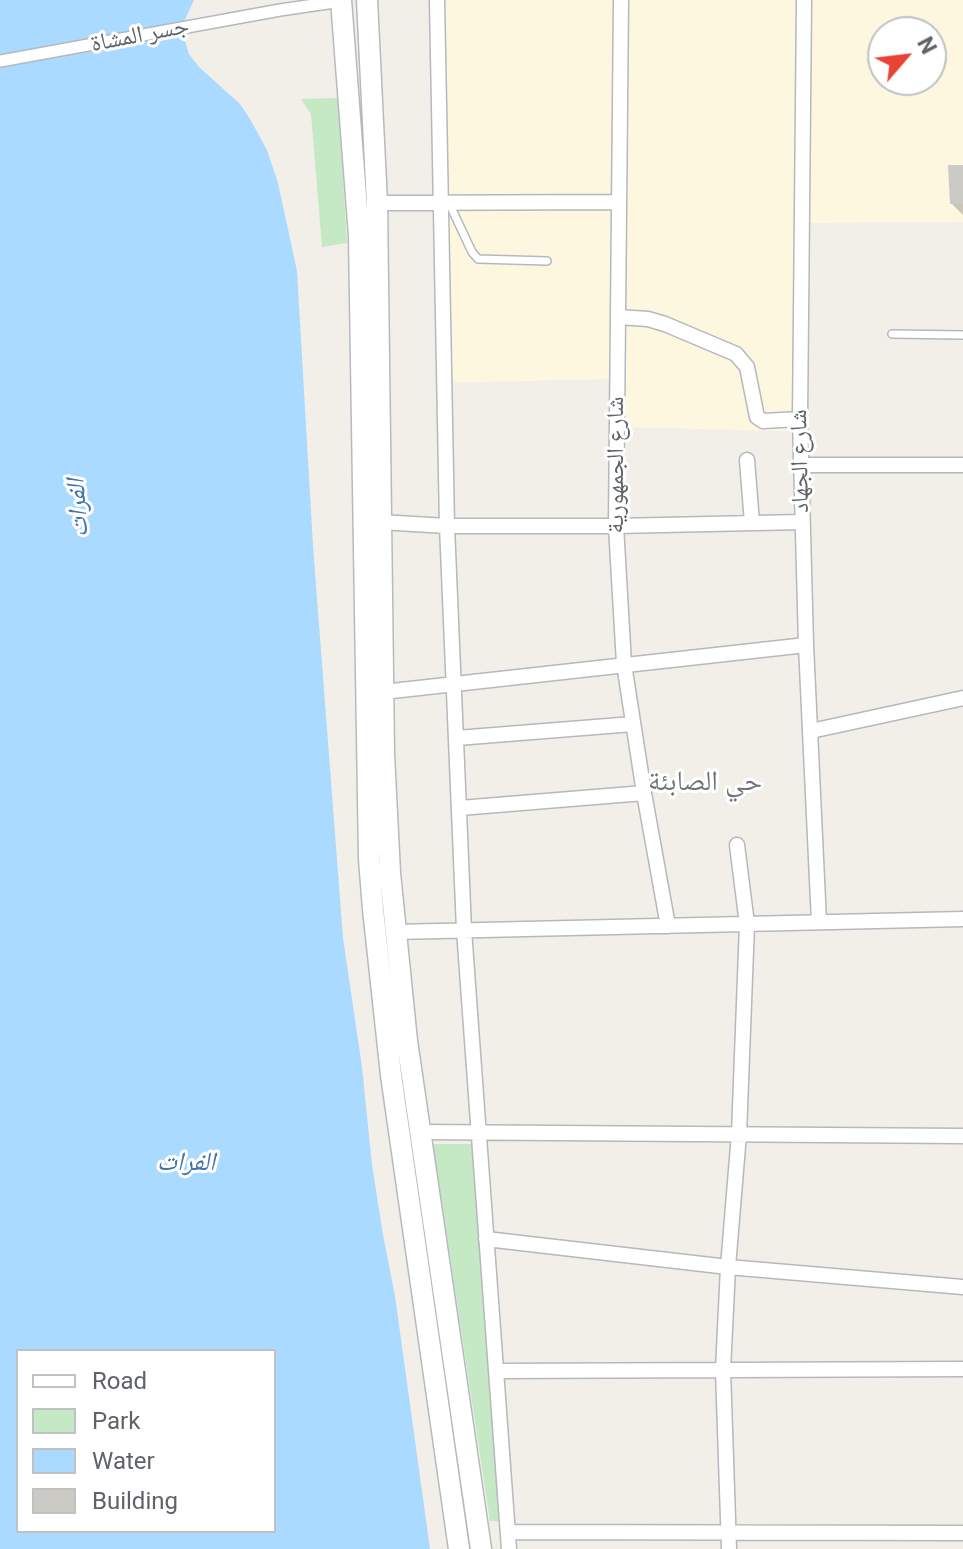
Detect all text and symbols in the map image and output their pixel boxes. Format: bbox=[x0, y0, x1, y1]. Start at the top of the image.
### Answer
street label: جسر المشاة bbox=[89, 12, 191, 60]
north arrow bbox=[867, 16, 947, 96]
text: N bbox=[912, 33, 942, 58]
street label: شارع الجمهورية bbox=[603, 397, 631, 533]
street label: شارع الجهاد bbox=[786, 409, 816, 513]
water label: الفرات bbox=[61, 478, 97, 538]
district label: حي الصابئة bbox=[648, 766, 762, 800]
water label: الفرات bbox=[157, 1147, 215, 1179]
legend bbox=[16, 1349, 276, 1533]
text: Road bbox=[92, 1367, 147, 1395]
text: Park bbox=[92, 1407, 140, 1435]
text: Water bbox=[92, 1447, 155, 1475]
text: Building bbox=[92, 1487, 178, 1515]

